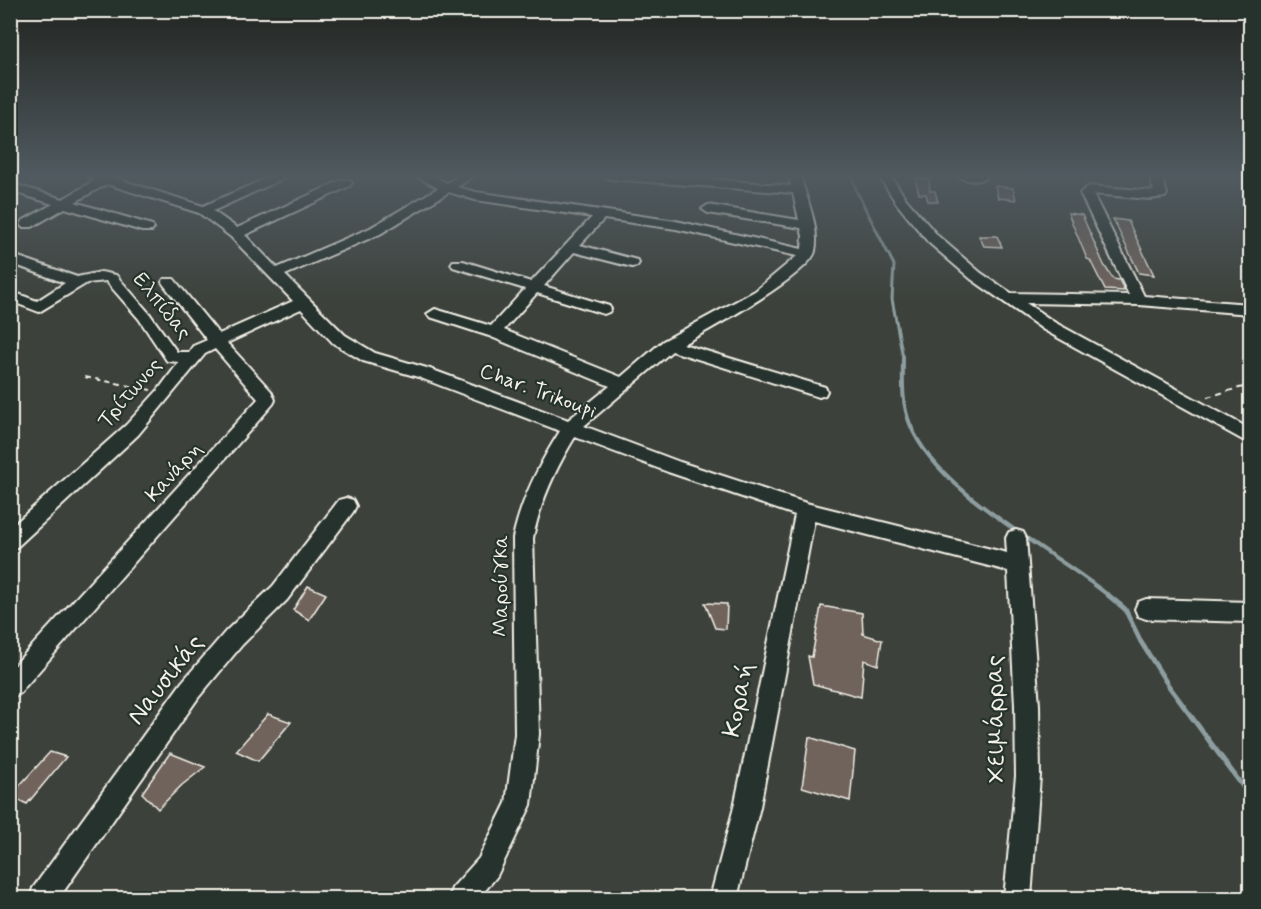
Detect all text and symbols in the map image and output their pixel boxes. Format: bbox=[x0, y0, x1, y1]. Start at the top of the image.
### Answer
street label: Ελπίδας bbox=[126, 266, 198, 346]
street label: Τρίτωνος bbox=[92, 352, 168, 434]
street label: Char. Trikoupi bbox=[476, 357, 601, 425]
street label: Κανάρη bbox=[139, 436, 209, 508]
street label: Μαρούγκα bbox=[487, 535, 515, 637]
street label: Ναυσικάς bbox=[120, 628, 212, 732]
street label: Χειμάρρας bbox=[978, 655, 1014, 783]
street label: Κοραή bbox=[715, 660, 763, 740]

